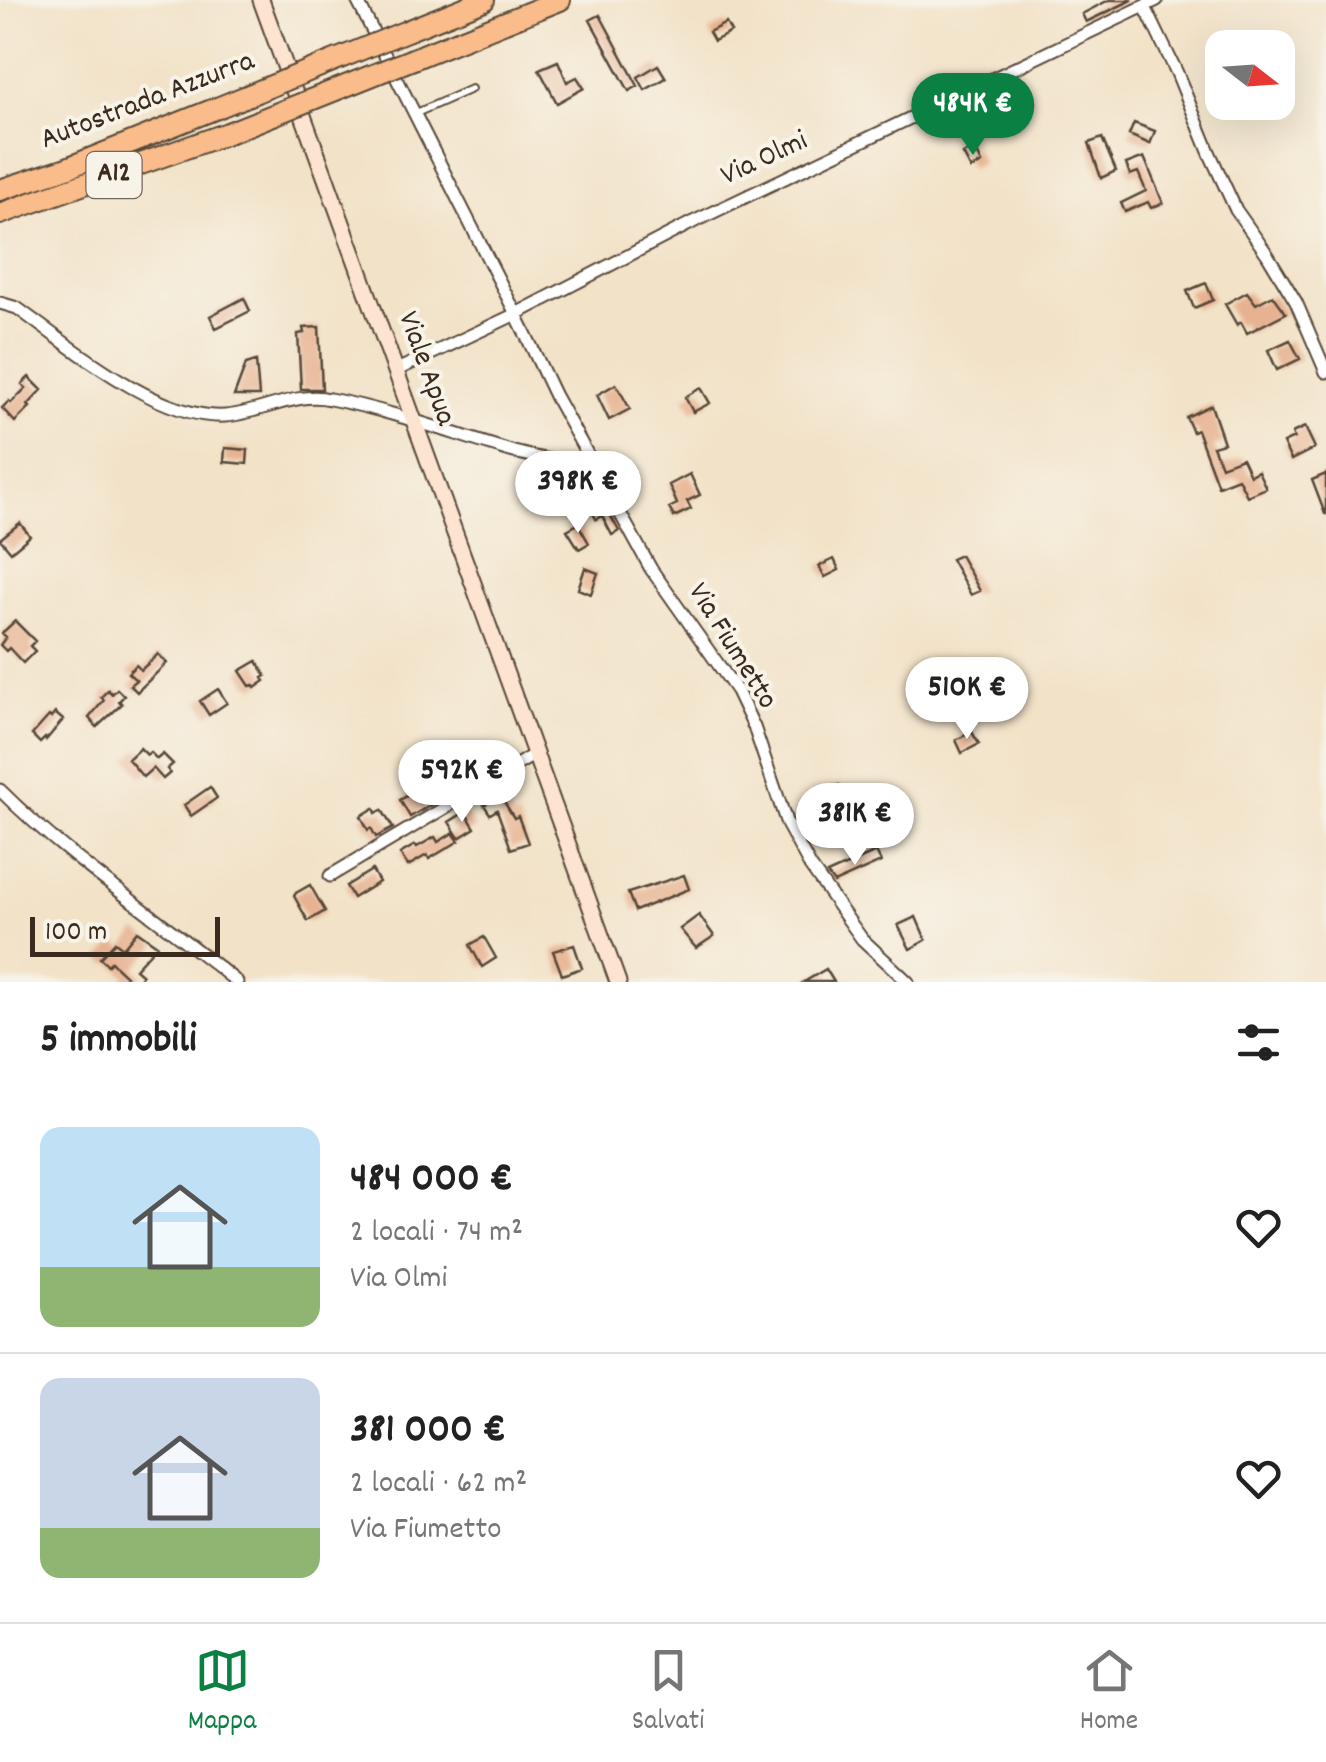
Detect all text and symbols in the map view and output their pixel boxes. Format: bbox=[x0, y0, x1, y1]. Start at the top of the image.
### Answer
north arrow bbox=[1205, 30, 1295, 120]
map controls bbox=[1205, 30, 1295, 120]
street label: Autostrada Azzurra bbox=[35, 41, 262, 163]
pin: 484K € bbox=[892, 73, 1054, 158]
text: 484K € bbox=[933, 82, 1013, 128]
street label: Via Olmi bbox=[715, 121, 815, 199]
road number: A12 bbox=[86, 152, 142, 198]
street label: Viale Apua bbox=[385, 306, 466, 433]
pin: 398K € bbox=[497, 451, 659, 536]
text: 398K € bbox=[537, 460, 619, 506]
street label: Via Fiumetto bbox=[675, 575, 787, 719]
pin: 510K € bbox=[886, 657, 1048, 742]
text: 510K € bbox=[927, 666, 1007, 712]
pin: 592K € bbox=[381, 740, 543, 825]
text: 592K € bbox=[420, 749, 504, 795]
pin: 381K € bbox=[774, 783, 936, 868]
text: 381K € bbox=[818, 792, 892, 838]
scale bar bbox=[30, 912, 220, 956]
text: 100 m bbox=[45, 914, 107, 954]
text: 5 immobili bbox=[40, 1012, 197, 1072]
icon: filters bbox=[1231, 1015, 1286, 1070]
text: 484 000 € bbox=[350, 1151, 513, 1211]
icon: home bbox=[120, 1167, 240, 1287]
icon: heart bbox=[1231, 1200, 1286, 1255]
text: 2 locali · 74 m² bbox=[350, 1211, 523, 1257]
text: Via Olmi bbox=[350, 1257, 447, 1303]
text: 381 000 € bbox=[350, 1402, 506, 1462]
icon: home bbox=[120, 1418, 240, 1538]
icon: heart bbox=[1231, 1451, 1286, 1506]
text: 2 locali · 62 m² bbox=[350, 1462, 527, 1508]
text: Via Fiumetto bbox=[350, 1508, 501, 1554]
tab: Mappa bbox=[188, 1643, 256, 1743]
tab: Salvati bbox=[632, 1643, 704, 1743]
tab: Home bbox=[1080, 1643, 1138, 1743]

